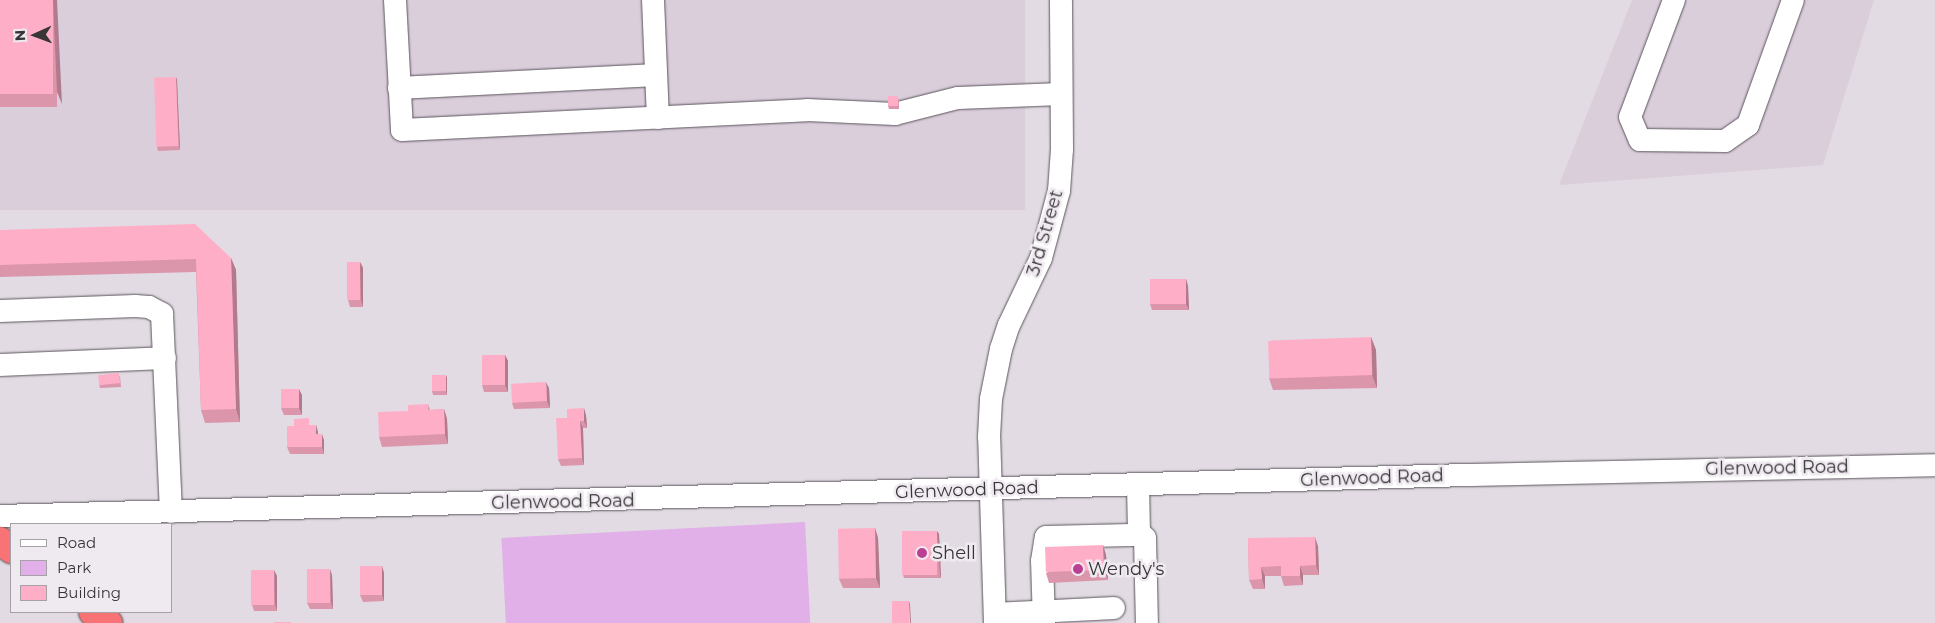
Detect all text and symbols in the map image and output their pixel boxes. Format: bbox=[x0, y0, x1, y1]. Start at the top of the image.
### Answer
north arrow bbox=[10, 10, 60, 60]
text: N bbox=[11, 30, 29, 41]
street label: 3rd Street bbox=[1022, 187, 1068, 279]
street label: Glenwood Road bbox=[1705, 456, 1849, 480]
street label: Glenwood Road bbox=[1300, 465, 1444, 491]
street label: Glenwood Road bbox=[895, 477, 1039, 503]
street label: Glenwood Road bbox=[491, 490, 635, 514]
legend bbox=[10, 523, 172, 613]
text: Road bbox=[57, 533, 96, 552]
place label: Shell bbox=[932, 542, 976, 564]
marker: Shell bbox=[916, 547, 928, 559]
text: Park bbox=[57, 558, 91, 577]
place label: Wendy's bbox=[1088, 558, 1164, 580]
marker: Wendy's bbox=[1072, 563, 1084, 575]
text: Building bbox=[57, 583, 121, 602]

